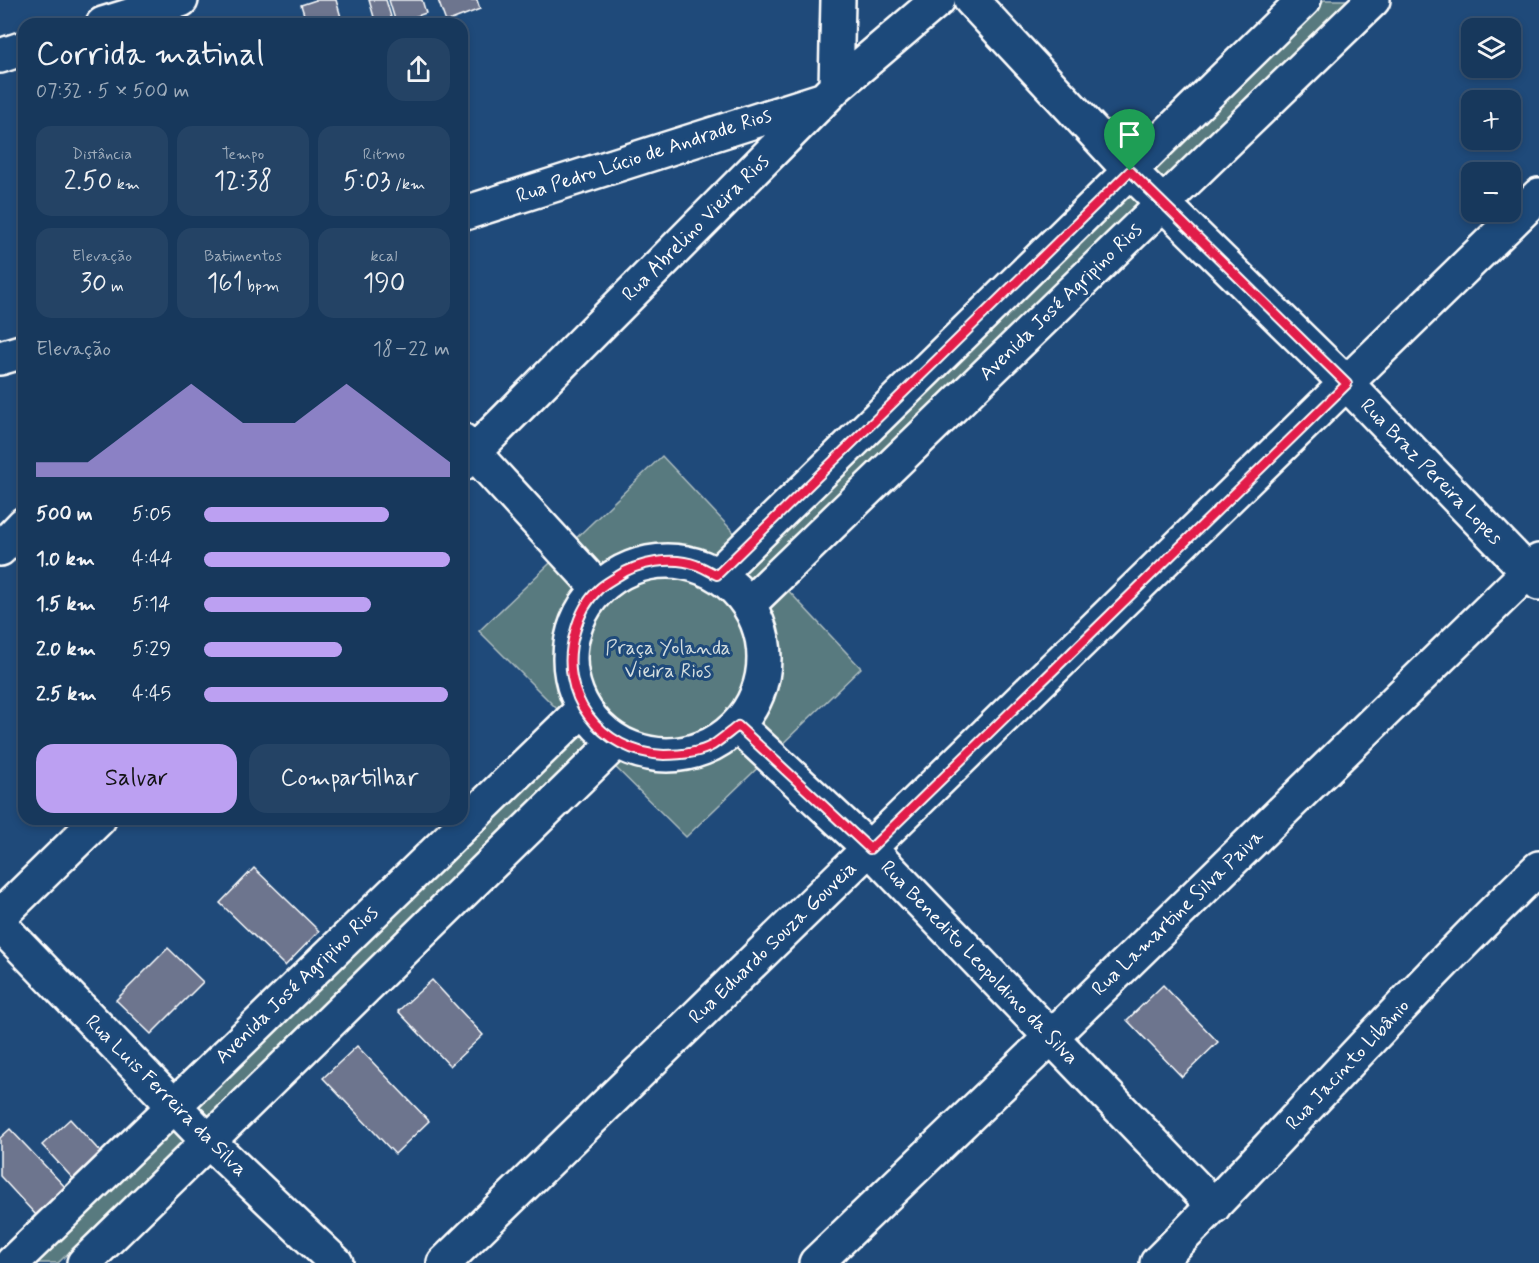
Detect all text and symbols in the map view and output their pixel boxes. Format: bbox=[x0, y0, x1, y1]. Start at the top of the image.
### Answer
map controls bbox=[1461, 18, 1521, 222]
button: layers bbox=[1461, 18, 1521, 78]
text: Corrida matinal bbox=[36, 33, 264, 77]
button: share bbox=[387, 38, 450, 101]
text: 07:32 · 5 × 500 m bbox=[36, 78, 189, 105]
button: + bbox=[1461, 90, 1521, 150]
street label: Rua Pedro Lúcio de Andrade Rios bbox=[513, 102, 775, 210]
pin bbox=[1104, 109, 1155, 171]
icon: arrive bbox=[1113, 118, 1146, 151]
text: Distância bbox=[72, 144, 132, 165]
text: Tempo bbox=[222, 144, 264, 165]
text: Ritmo bbox=[363, 144, 405, 165]
street label: Rua Abrelino Vieira Rios bbox=[616, 148, 776, 308]
button: − bbox=[1461, 162, 1521, 222]
text: 2.50 bbox=[64, 165, 112, 199]
text: 12:38 bbox=[214, 165, 272, 199]
text: 5:03 bbox=[343, 165, 391, 199]
text: km bbox=[112, 174, 140, 195]
text: /km bbox=[391, 174, 425, 195]
street label: Avenida José Agripino Rios bbox=[973, 217, 1149, 387]
text: Elevação bbox=[72, 246, 132, 267]
text: Batimentos bbox=[204, 246, 282, 267]
text: kcal bbox=[371, 246, 397, 267]
text: 30 bbox=[80, 267, 107, 301]
text: 161 bbox=[207, 267, 243, 301]
text: 190 bbox=[363, 267, 405, 301]
text: m bbox=[107, 276, 124, 297]
text: bpm bbox=[243, 276, 279, 297]
text: Elevação bbox=[36, 336, 111, 363]
text: 18–22 m bbox=[373, 336, 450, 363]
street label: Rua Braz Pereira Lopes bbox=[1354, 393, 1508, 551]
text: 500 m bbox=[36, 501, 93, 528]
text: 5:05 bbox=[132, 501, 171, 528]
text: 1.0 km bbox=[36, 546, 95, 573]
text: 4:44 bbox=[132, 546, 173, 573]
text: 1.5 km bbox=[36, 591, 96, 618]
text: 5:14 bbox=[132, 591, 170, 618]
park label: Praça Yolanda Vieira Rios bbox=[605, 635, 731, 685]
text: 2.0 km bbox=[36, 636, 96, 663]
text: 5:29 bbox=[132, 636, 171, 663]
text: 2.5 km bbox=[36, 681, 97, 708]
text: 4:45 bbox=[132, 681, 171, 708]
button: Salvar bbox=[36, 744, 237, 813]
button: Compartilhar bbox=[249, 744, 450, 813]
street label: Rua Lamartine Silva Paiva bbox=[1086, 823, 1271, 1002]
street label: Rua Eduardo Souza Gouveia bbox=[683, 855, 863, 1031]
street label: Rua Benedito Leopoldino da Silva bbox=[874, 855, 1084, 1071]
street label: Avenida José Agripino Rios bbox=[209, 900, 385, 1070]
street label: Rua Jacinto Libânio bbox=[1280, 993, 1416, 1137]
street label: Rua Luis Ferreira da Silva bbox=[79, 1009, 253, 1183]

